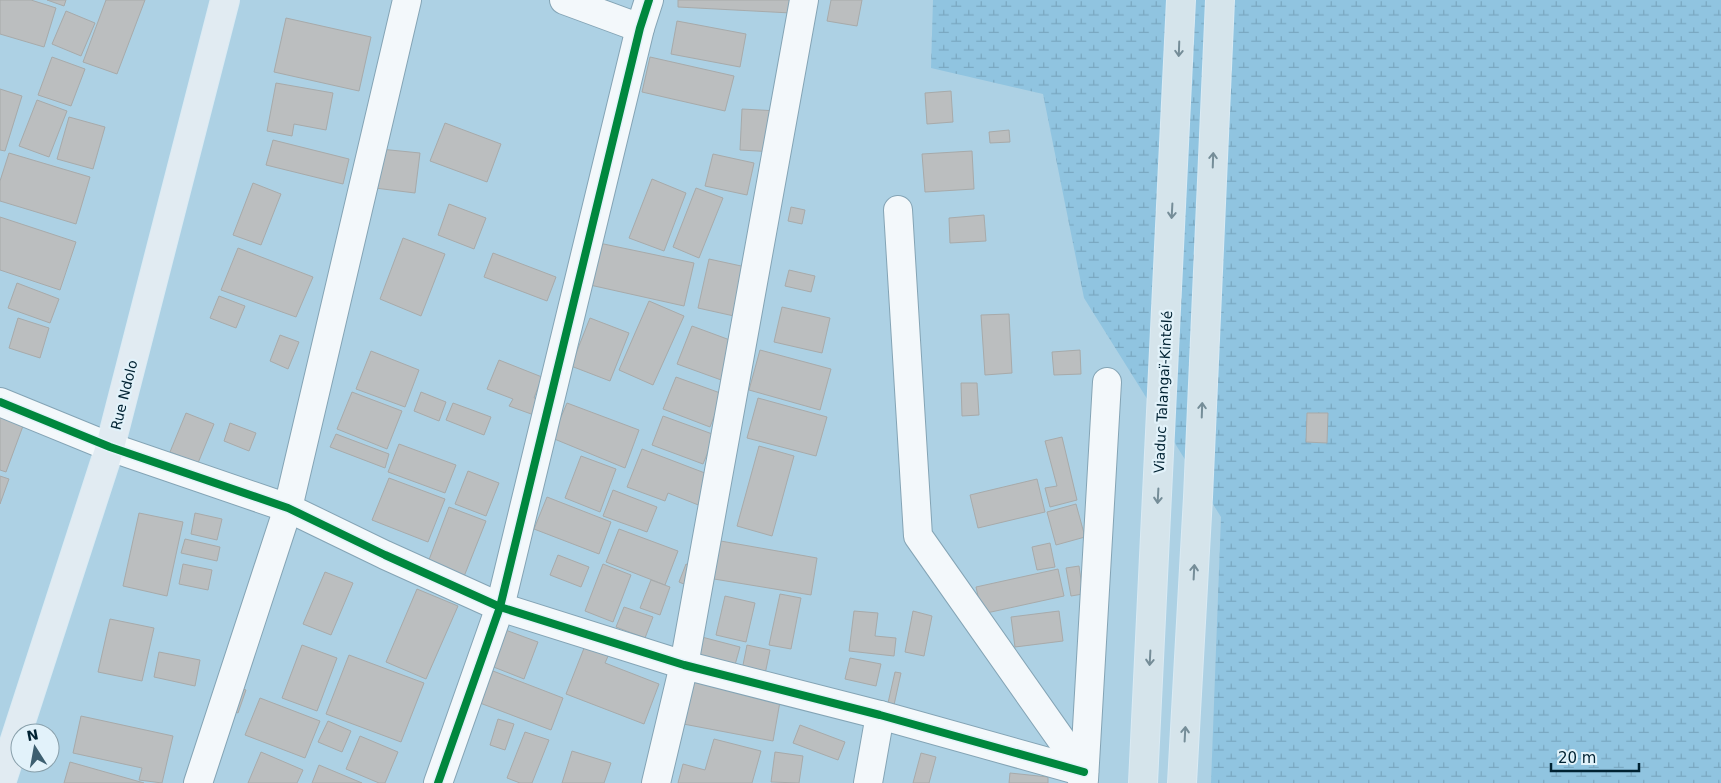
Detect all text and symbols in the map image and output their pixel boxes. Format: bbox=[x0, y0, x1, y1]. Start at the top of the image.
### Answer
one-way arrow bbox=[1175, 40, 1184, 56]
one-way arrow bbox=[1208, 152, 1218, 168]
one-way arrow bbox=[1168, 203, 1177, 219]
street label: Viaduc Talangaï-Kintélé bbox=[1151, 310, 1175, 474]
street label: Rue Ndolo bbox=[108, 358, 140, 432]
one-way arrow bbox=[1198, 402, 1207, 418]
one-way arrow bbox=[1154, 487, 1163, 503]
one-way arrow bbox=[1190, 564, 1199, 580]
one-way arrow bbox=[1145, 650, 1154, 666]
north arrow bbox=[10, 723, 60, 773]
text: N bbox=[25, 726, 40, 744]
one-way arrow bbox=[1181, 727, 1190, 743]
scale bar bbox=[1551, 740, 1638, 772]
text: 20 m bbox=[1558, 749, 1596, 767]

